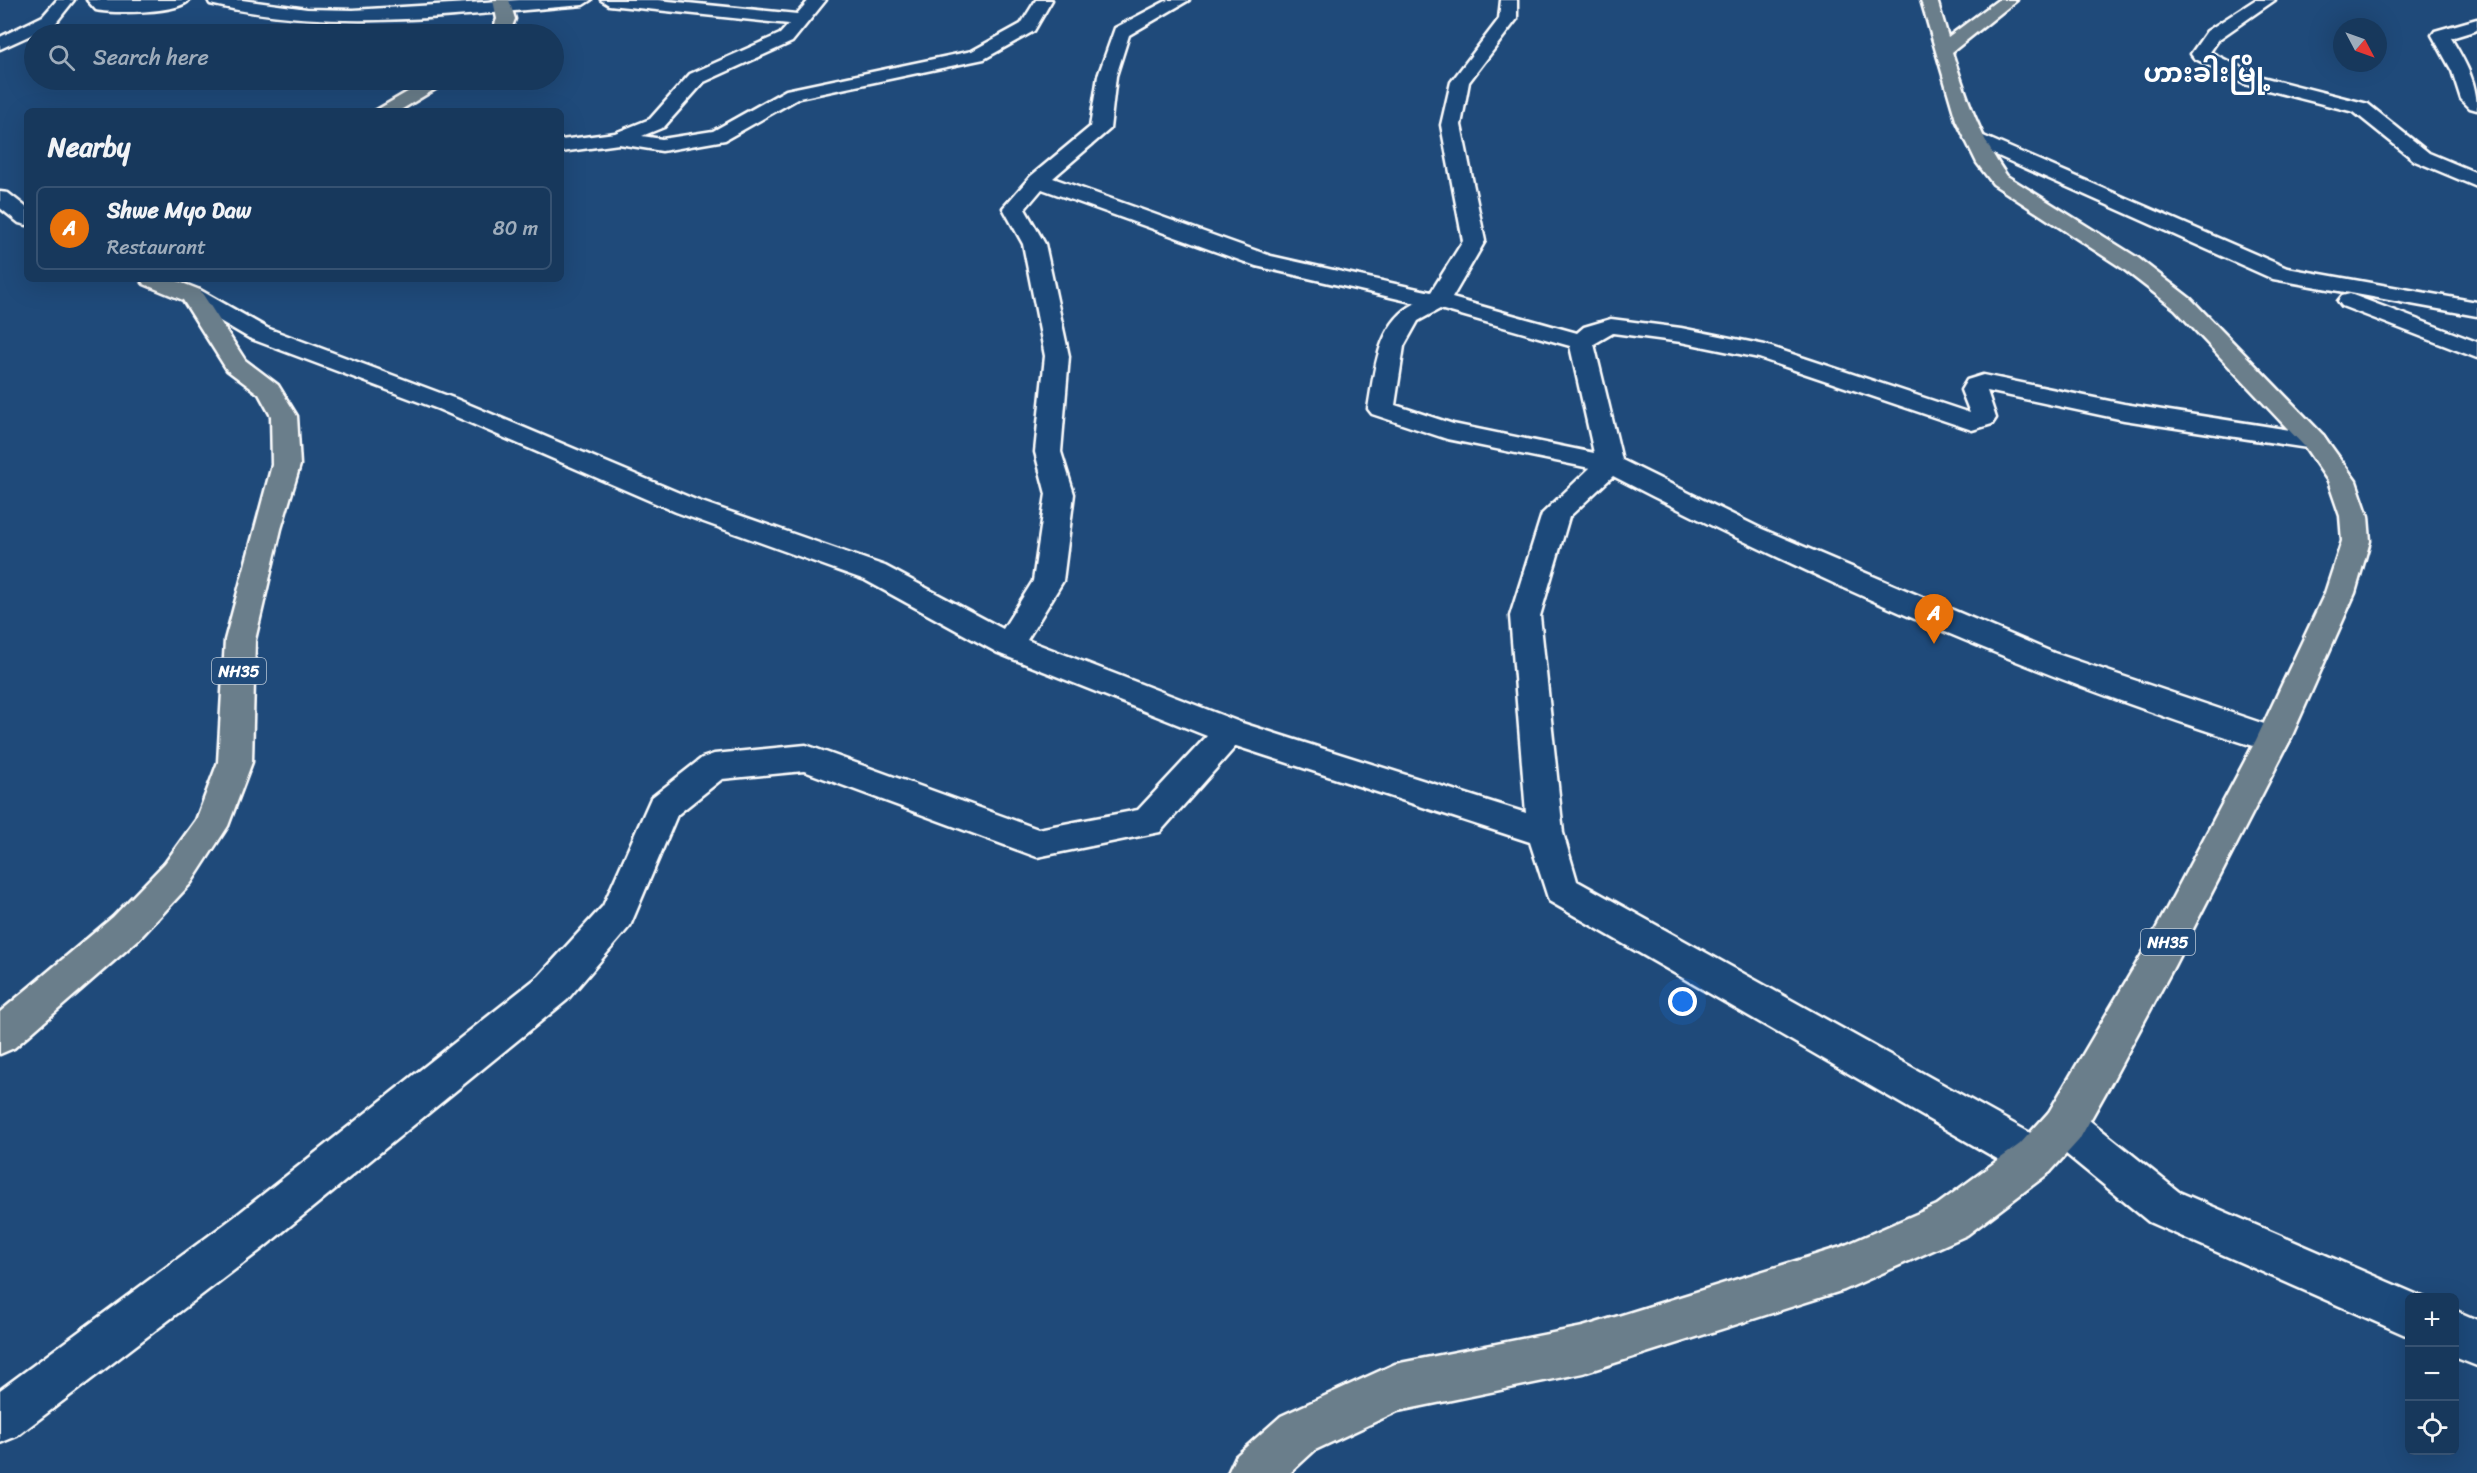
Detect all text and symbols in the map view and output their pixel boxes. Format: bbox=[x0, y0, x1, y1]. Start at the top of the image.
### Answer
north arrow bbox=[2333, 18, 2387, 72]
search box bbox=[24, 24, 564, 90]
text: Search here bbox=[93, 38, 209, 77]
icon: search bbox=[45, 41, 78, 74]
district label: ဟားခါးမြို့ bbox=[2143, 50, 2271, 96]
text: Nearby bbox=[48, 124, 130, 170]
text: Shwe Myo Daw bbox=[107, 191, 251, 230]
text: A bbox=[63, 211, 76, 246]
text: 80 m bbox=[493, 211, 538, 246]
text: Restaurant bbox=[107, 230, 206, 265]
pin: A bbox=[1914, 594, 1954, 644]
road number: NH35 bbox=[212, 658, 266, 684]
road number: NH35 bbox=[2141, 929, 2195, 955]
your location bbox=[1668, 987, 1697, 1016]
map controls bbox=[2405, 1293, 2459, 1455]
button: + bbox=[2405, 1293, 2459, 1347]
button: − bbox=[2405, 1347, 2459, 1401]
button: locate bbox=[2405, 1401, 2459, 1455]

